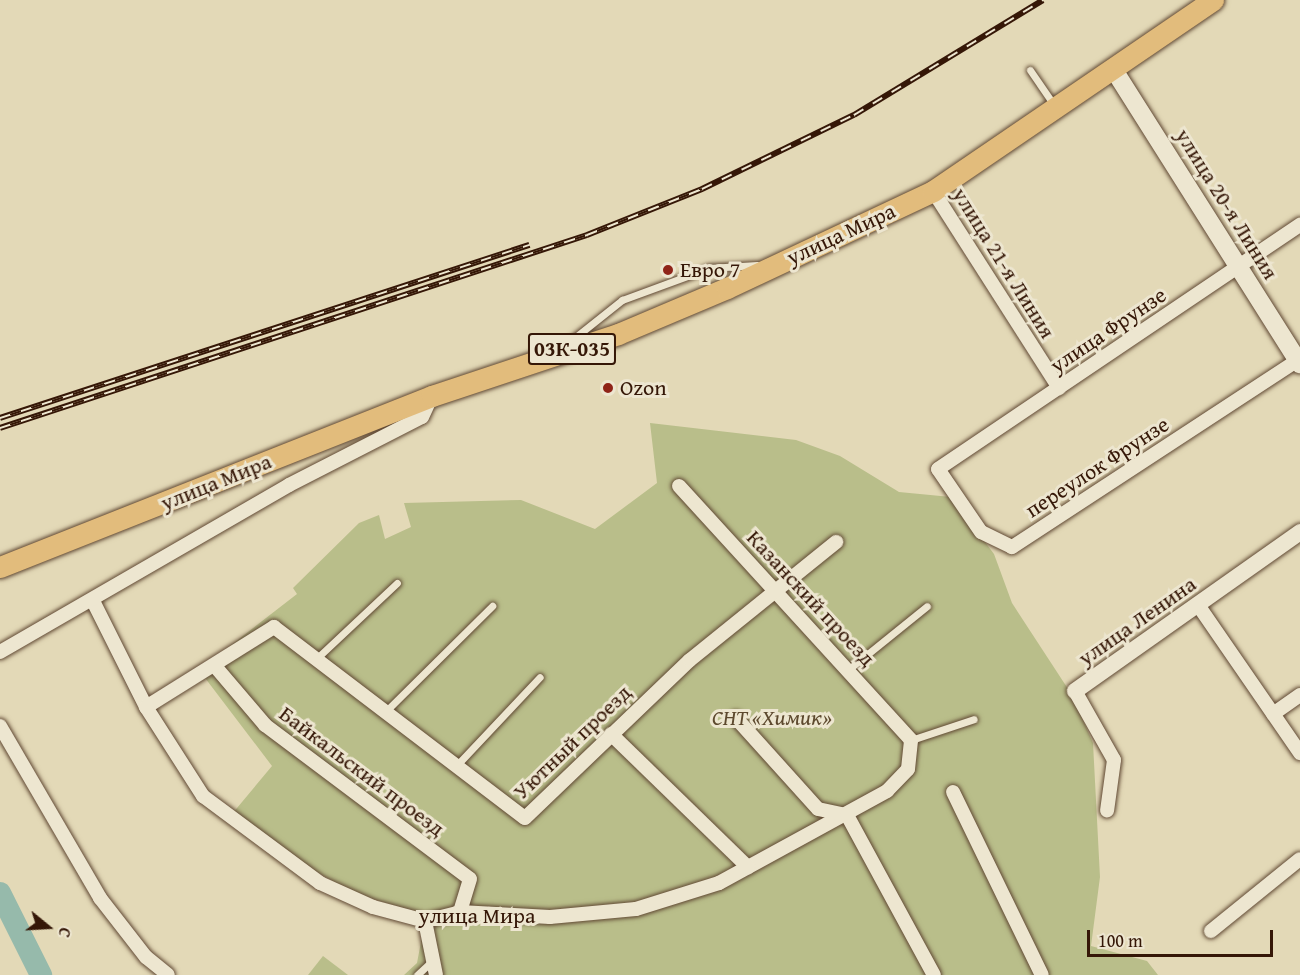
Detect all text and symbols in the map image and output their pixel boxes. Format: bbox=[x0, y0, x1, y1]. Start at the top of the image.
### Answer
street label: улица 20-я Линия bbox=[1170, 124, 1284, 284]
street label: улица 21-я Линия bbox=[947, 183, 1061, 343]
street label: улица Мира bbox=[782, 197, 900, 271]
place label: Евро 7 bbox=[680, 257, 740, 283]
marker: Евро 7 bbox=[661, 263, 675, 277]
street label: улица Фрунзе bbox=[1045, 282, 1171, 378]
road number: 03К-035 bbox=[527, 331, 617, 367]
place label: Ozon bbox=[620, 375, 667, 401]
marker: Ozon bbox=[601, 381, 615, 395]
street label: переулок Фрунзе bbox=[1020, 411, 1174, 523]
street label: улица Мира bbox=[157, 448, 275, 516]
street label: Казанский проезд bbox=[741, 524, 881, 672]
street label: улица Ленина bbox=[1073, 571, 1201, 671]
street label: Уютный проезд bbox=[508, 679, 636, 805]
street label: Байкальский проезд bbox=[274, 700, 450, 842]
park label: СНТ «Химик» bbox=[712, 705, 832, 731]
north arrow bbox=[18, 897, 78, 957]
street label: улица Мира bbox=[419, 903, 535, 929]
scale bar bbox=[1090, 918, 1276, 956]
text: С bbox=[52, 925, 78, 941]
text: 100 m bbox=[1098, 927, 1143, 954]

